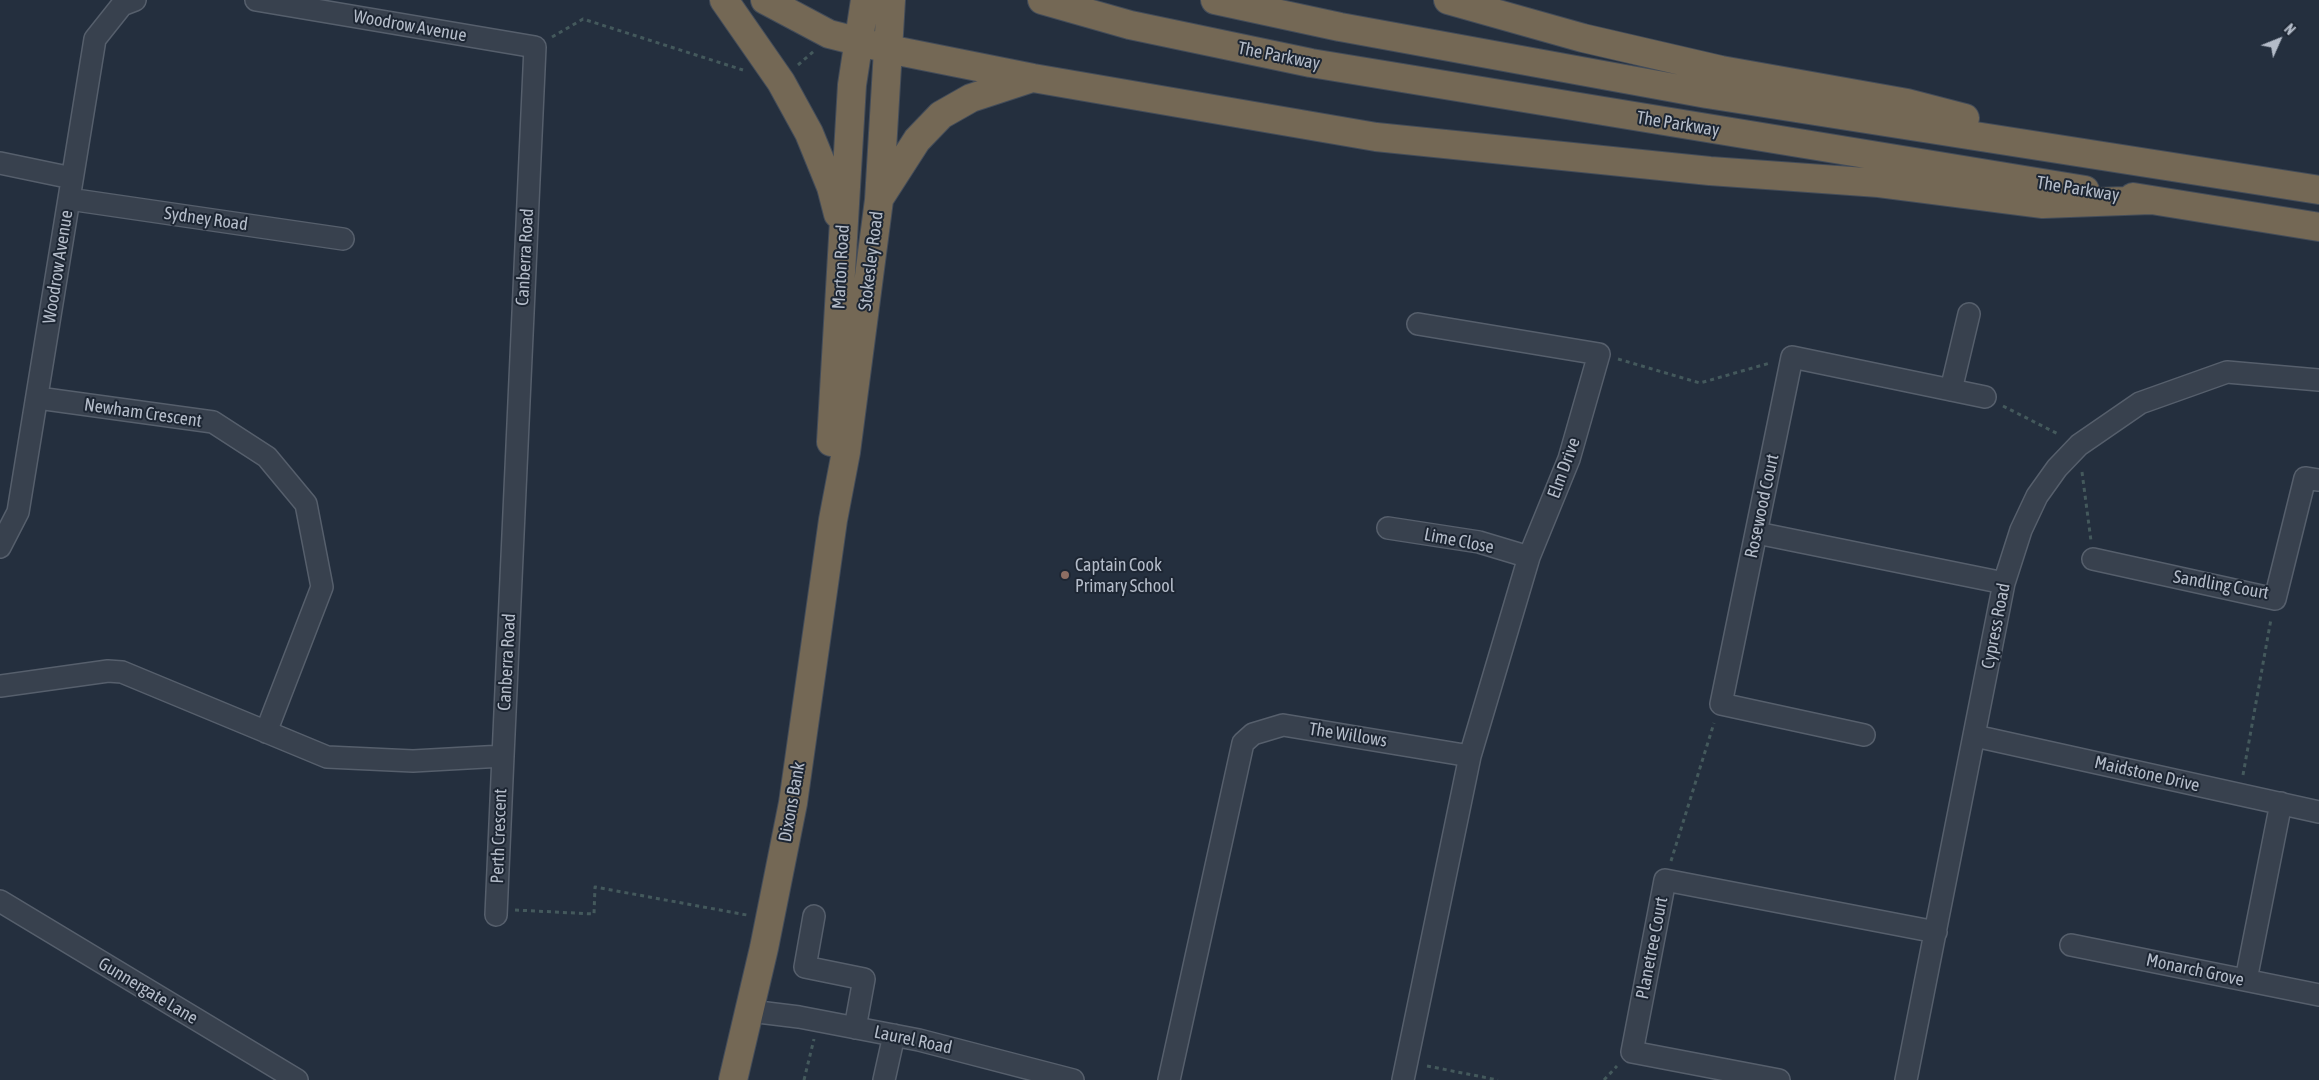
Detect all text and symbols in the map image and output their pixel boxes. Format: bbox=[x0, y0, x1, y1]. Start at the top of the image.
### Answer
street label: Woodrow Avenue bbox=[352, 5, 468, 47]
north arrow bbox=[2254, 15, 2304, 65]
text: N bbox=[2281, 21, 2298, 38]
street label: The Parkway bbox=[1236, 37, 1322, 75]
street label: The Parkway bbox=[1635, 107, 1721, 141]
street label: The Parkway bbox=[2035, 172, 2121, 206]
street label: Sydney Road bbox=[163, 202, 249, 236]
street label: Canberra Road bbox=[512, 208, 538, 306]
street label: Woodrow Avenue bbox=[38, 209, 78, 325]
street label: Stokesley Road bbox=[854, 210, 888, 312]
street label: Marton Road bbox=[828, 224, 854, 310]
street label: Newham Crescent bbox=[83, 394, 203, 432]
street label: Elm Drive bbox=[1543, 435, 1585, 501]
street label: Rosewood Court bbox=[1740, 452, 1784, 560]
street label: Lime Close bbox=[1422, 524, 1496, 558]
place label: Captain Cook Primary School bbox=[1075, 554, 1174, 596]
street label: Sandling Court bbox=[2172, 566, 2270, 604]
marker: Captain Cook Primary School bbox=[1059, 569, 1071, 581]
street label: Cypress Road bbox=[1977, 581, 2015, 671]
street label: Canberra Road bbox=[494, 613, 520, 711]
street label: The Willows bbox=[1307, 718, 1389, 752]
street label: Maidstone Drive bbox=[2092, 751, 2202, 797]
street label: Dixons Bank bbox=[774, 760, 810, 844]
street label: Perth Crescent bbox=[487, 788, 511, 884]
street label: Planetree Court bbox=[1632, 895, 1672, 1001]
street label: Monarch Grove bbox=[2144, 949, 2246, 991]
street label: Gunnergate Lane bbox=[94, 953, 202, 1029]
street label: Laurel Road bbox=[872, 1021, 954, 1059]

